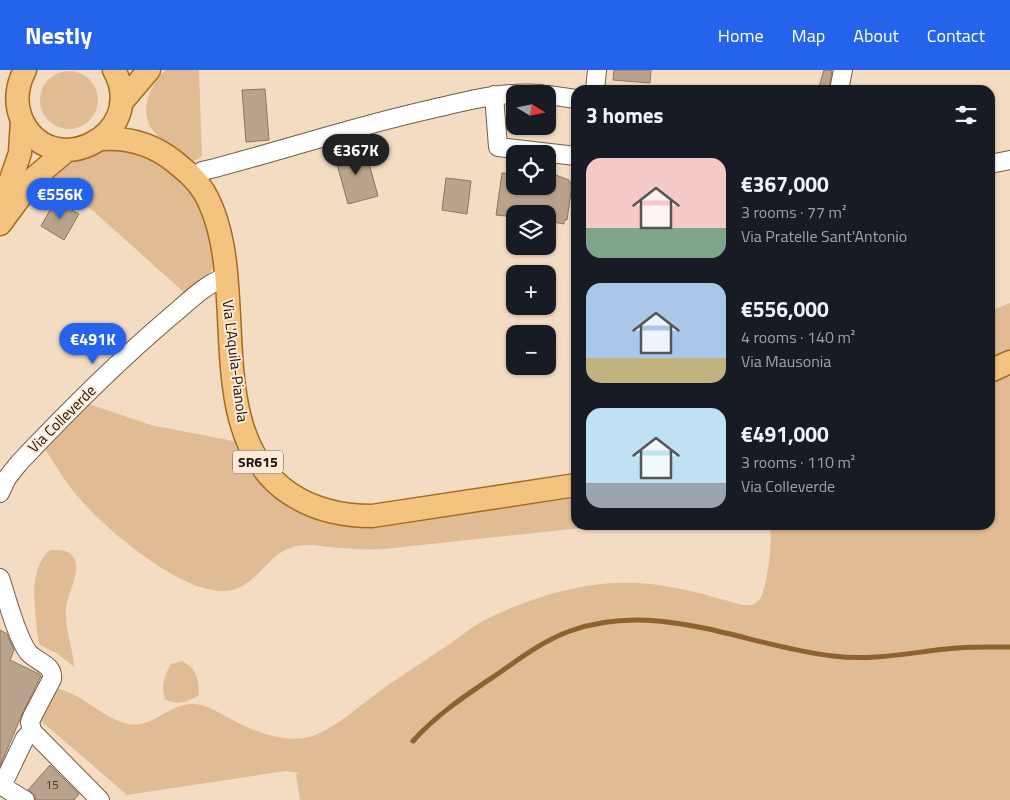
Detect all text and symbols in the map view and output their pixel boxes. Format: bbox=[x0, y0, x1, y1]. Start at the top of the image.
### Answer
text: Nestly bbox=[25, 17, 92, 53]
text: Home bbox=[718, 22, 764, 49]
text: Map bbox=[792, 22, 825, 49]
text: About bbox=[853, 22, 899, 49]
text: Contact bbox=[927, 22, 985, 49]
north arrow bbox=[506, 85, 556, 135]
map controls bbox=[506, 85, 556, 375]
text: 3 homes bbox=[586, 99, 663, 131]
icon: filters bbox=[952, 101, 980, 129]
pin: €367K bbox=[321, 134, 391, 176]
text: €367K bbox=[333, 138, 379, 162]
button: locate bbox=[506, 145, 556, 195]
text: €367,000 bbox=[741, 168, 829, 200]
pin: €556K bbox=[25, 178, 95, 220]
icon: home bbox=[626, 178, 686, 238]
text: €556K bbox=[37, 182, 83, 206]
text: 3 rooms · 77 m² bbox=[741, 200, 846, 224]
button: layers bbox=[506, 205, 556, 255]
text: Via Pratelle Sant'Antonio bbox=[741, 224, 907, 248]
button: + bbox=[506, 265, 556, 315]
text: €556,000 bbox=[741, 293, 829, 325]
street label: Via L'Aquila-Pianola bbox=[217, 298, 254, 424]
icon: home bbox=[626, 303, 686, 363]
pin: €491K bbox=[58, 322, 128, 365]
button: − bbox=[506, 325, 556, 375]
text: 4 rooms · 140 m² bbox=[741, 325, 855, 349]
text: €491K bbox=[70, 327, 116, 351]
text: Via Mausonia bbox=[741, 349, 831, 373]
street label: Via Colleverde bbox=[22, 379, 101, 458]
text: €491,000 bbox=[741, 418, 829, 450]
icon: home bbox=[626, 428, 686, 488]
text: 3 rooms · 110 m² bbox=[741, 450, 855, 474]
road number: SR615 bbox=[233, 451, 283, 474]
text: Via Colleverde bbox=[741, 474, 835, 498]
house number: 15 bbox=[45, 775, 59, 794]

